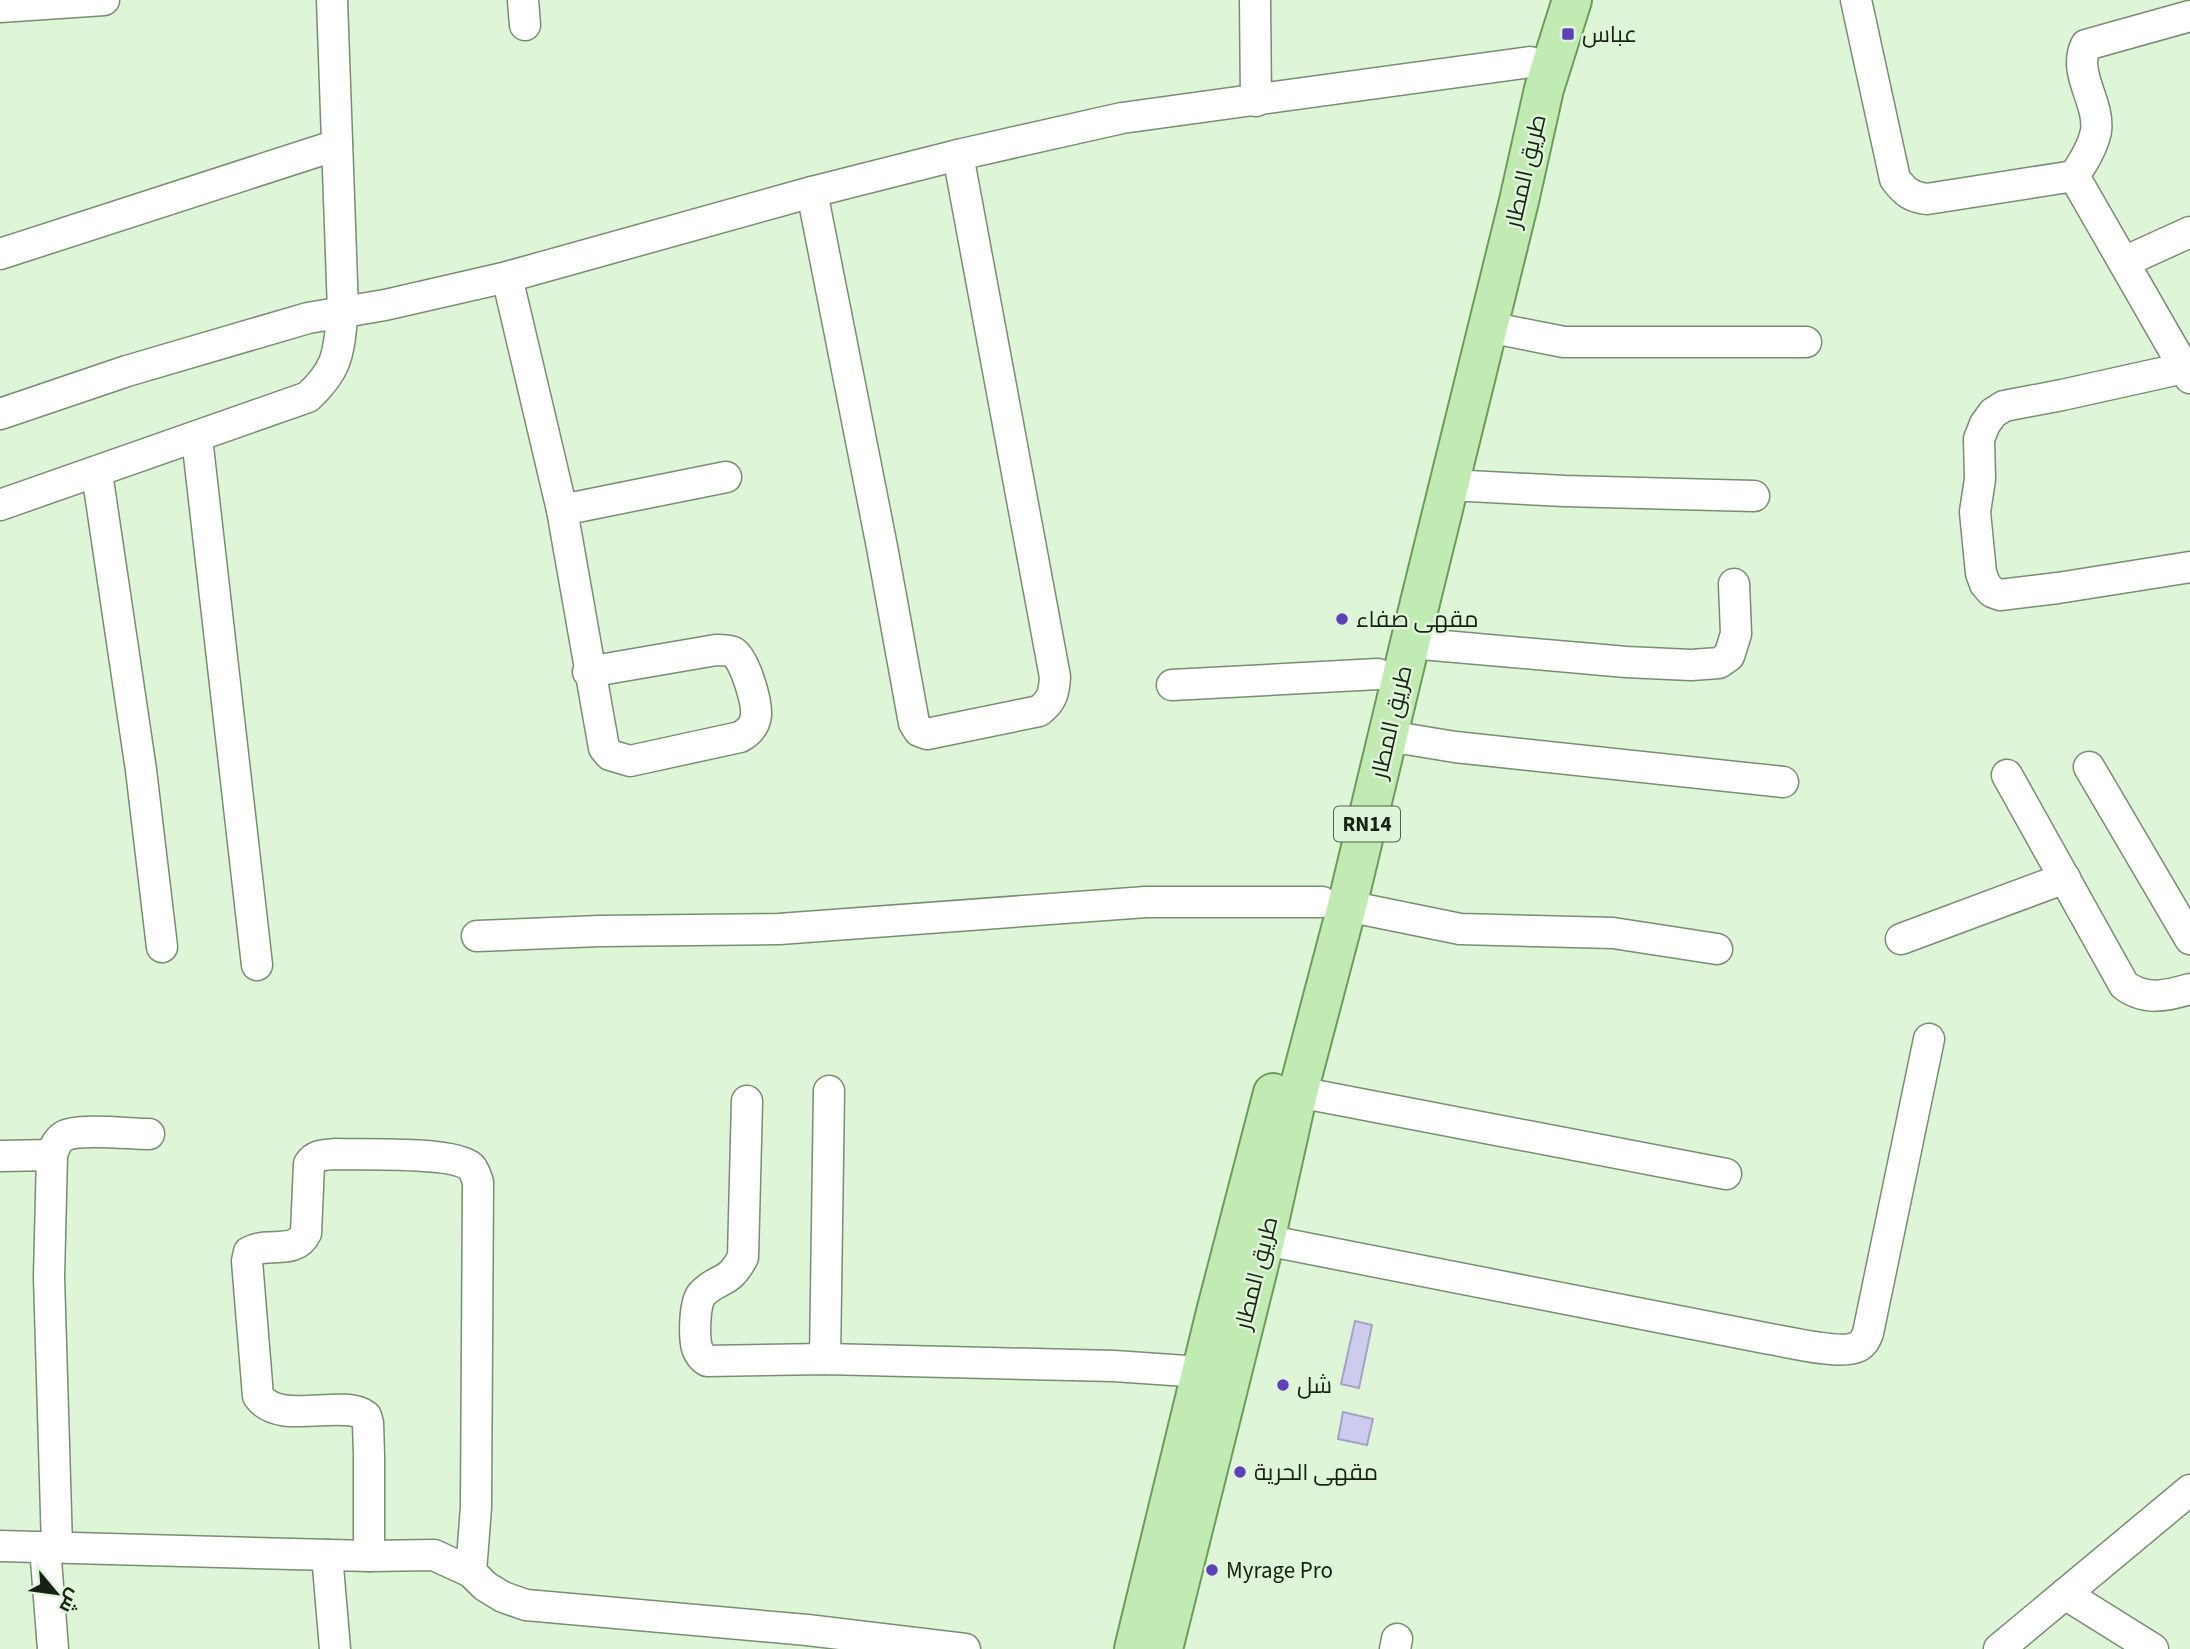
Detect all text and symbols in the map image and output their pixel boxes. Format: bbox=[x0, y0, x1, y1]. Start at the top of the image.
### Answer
place label: عباس bbox=[1582, 18, 1637, 51]
marker: عباس bbox=[1560, 26, 1576, 42]
street label: طريق المطار bbox=[1496, 111, 1555, 233]
place label: مقهى صفاء bbox=[1356, 603, 1478, 636]
marker: مقهى صفاء bbox=[1334, 611, 1350, 627]
street label: طريق المطار bbox=[1362, 662, 1421, 784]
road number: RN14 bbox=[1334, 806, 1400, 842]
street label: طريق المطار bbox=[1226, 1213, 1286, 1335]
place label: شل bbox=[1297, 1369, 1332, 1402]
marker: شل bbox=[1275, 1377, 1291, 1393]
place label: مقهى الحرية bbox=[1254, 1456, 1378, 1489]
marker: مقهى الحرية bbox=[1232, 1464, 1248, 1480]
place label: Myrage Pro bbox=[1226, 1554, 1333, 1587]
north arrow bbox=[21, 1558, 91, 1628]
marker: Myrage Pro bbox=[1204, 1562, 1220, 1578]
text: ش bbox=[52, 1583, 87, 1618]

